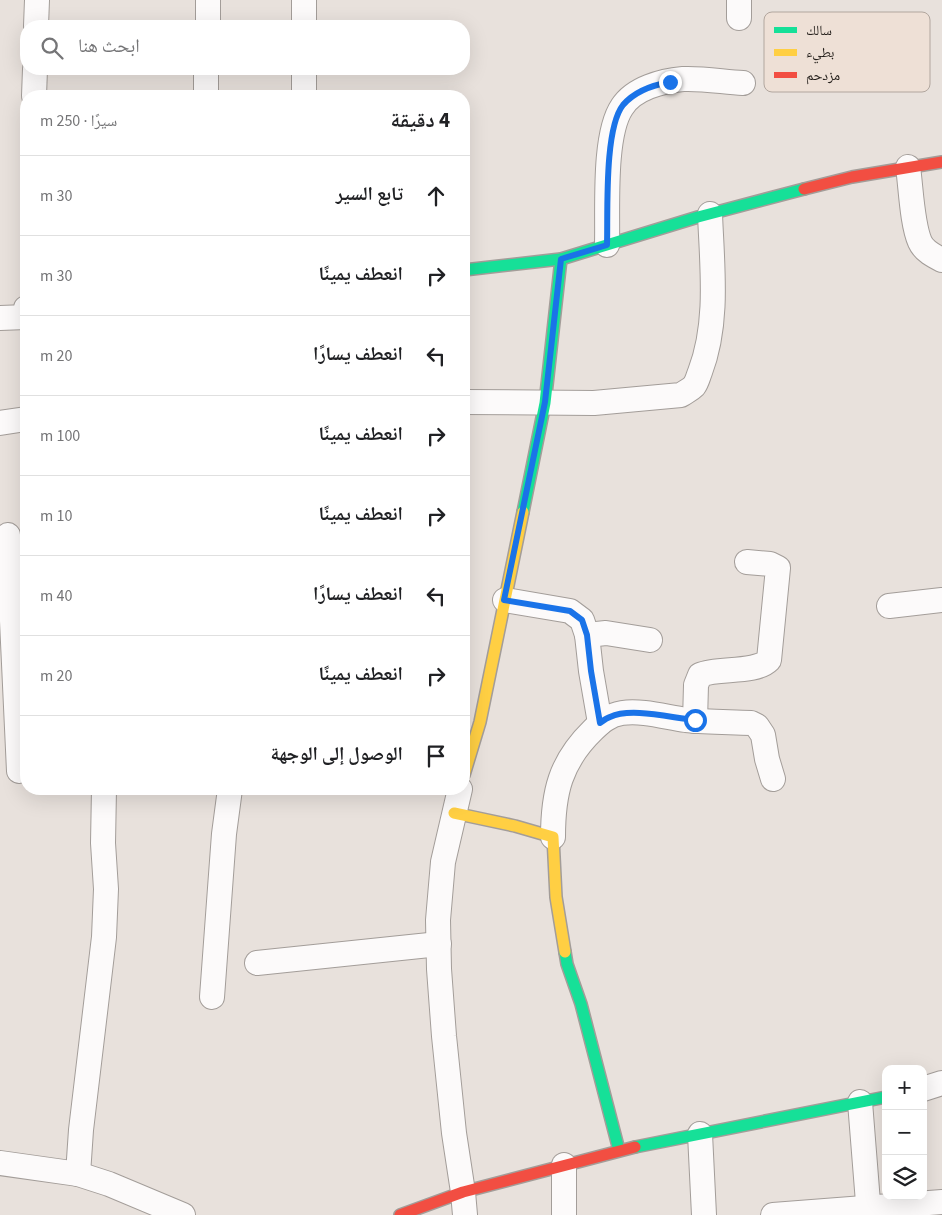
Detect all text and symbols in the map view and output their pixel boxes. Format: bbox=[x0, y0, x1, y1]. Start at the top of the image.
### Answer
legend bbox=[764, 12, 930, 92]
search box bbox=[20, 20, 470, 75]
text: سالك bbox=[806, 21, 832, 41]
text: ابحث هنا bbox=[78, 33, 140, 60]
icon: search bbox=[38, 34, 66, 62]
text: بطيء bbox=[806, 43, 835, 64]
text: مزدحم bbox=[806, 66, 840, 86]
route end bbox=[659, 71, 682, 94]
text: 4 دقيقة bbox=[391, 105, 450, 135]
text: سيرًا · 250 m bbox=[40, 110, 117, 132]
text: تابع السير bbox=[336, 181, 403, 208]
icon: ahead bbox=[422, 182, 450, 210]
text: 30 m bbox=[40, 185, 72, 207]
text: انعطف يمينًا bbox=[319, 261, 403, 288]
icon: right bbox=[422, 262, 450, 290]
text: 30 m bbox=[40, 265, 72, 287]
text: انعطف يسارًا bbox=[313, 341, 403, 368]
icon: left bbox=[422, 342, 450, 370]
text: 20 m bbox=[40, 345, 72, 367]
text: انعطف يمينًا bbox=[319, 421, 403, 448]
icon: right bbox=[422, 422, 450, 450]
text: 100 m bbox=[40, 425, 80, 447]
text: انعطف يمينًا bbox=[319, 501, 403, 528]
icon: right bbox=[422, 502, 450, 530]
text: 10 m bbox=[40, 505, 72, 527]
text: انعطف يسارًا bbox=[313, 581, 403, 608]
icon: left bbox=[422, 582, 450, 610]
text: 40 m bbox=[40, 585, 72, 607]
text: انعطف يمينًا bbox=[319, 661, 403, 688]
icon: right bbox=[422, 662, 450, 690]
text: 20 m bbox=[40, 665, 72, 687]
route start bbox=[684, 709, 707, 732]
text: الوصول إلى الوجهة bbox=[270, 741, 403, 768]
icon: arrive bbox=[422, 742, 450, 770]
map controls bbox=[882, 1065, 927, 1200]
button: + bbox=[882, 1065, 927, 1110]
button: − bbox=[882, 1110, 927, 1155]
button: layers bbox=[882, 1155, 927, 1200]

